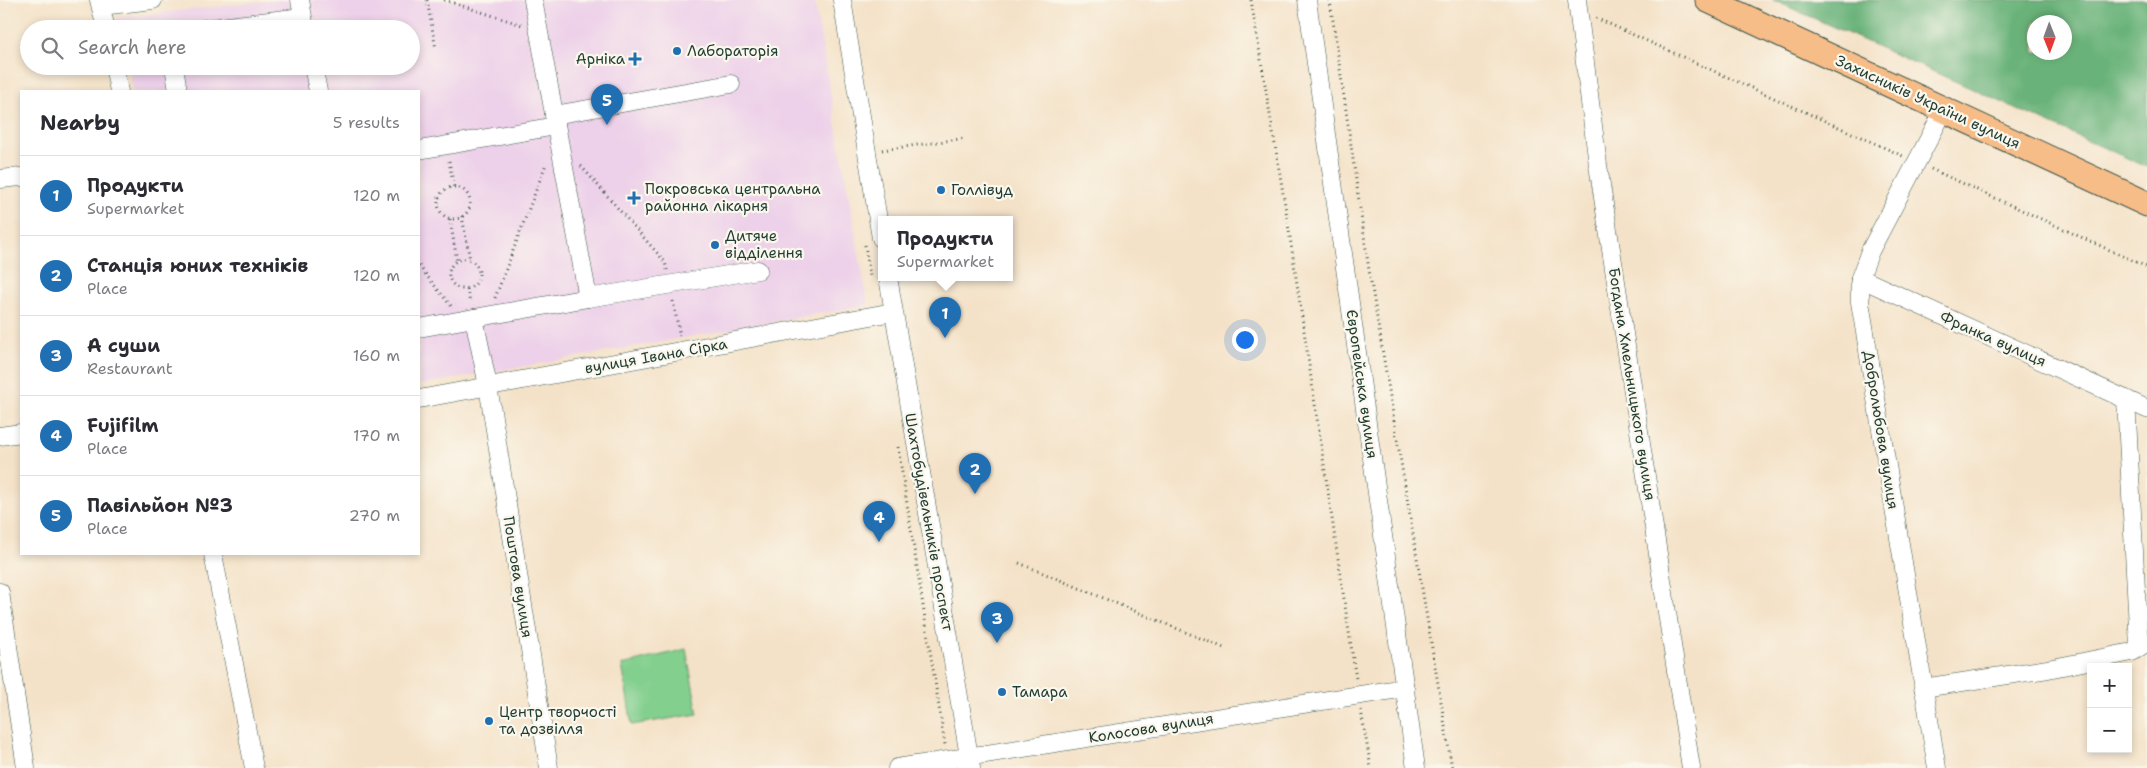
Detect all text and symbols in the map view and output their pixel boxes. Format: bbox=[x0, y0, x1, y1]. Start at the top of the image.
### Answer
north arrow bbox=[2027, 15, 2072, 60]
search box bbox=[20, 20, 420, 75]
icon: search bbox=[38, 34, 66, 62]
text: Search here bbox=[78, 35, 187, 60]
place label: Лабораторія bbox=[687, 41, 778, 61]
marker: Лабораторія bbox=[671, 45, 683, 57]
place label: Арніка bbox=[576, 49, 626, 69]
street label: Захисників України вулиця bbox=[1832, 50, 2024, 154]
marker: Арніка bbox=[629, 53, 641, 65]
pin: 5 bbox=[591, 84, 623, 125]
text: Nearby bbox=[40, 109, 120, 137]
text: 5 results bbox=[333, 112, 400, 133]
text: Продукти bbox=[87, 173, 184, 198]
place label: Покровська центральна районна лікарня bbox=[645, 179, 821, 216]
place label: Голлівуд bbox=[951, 180, 1014, 200]
marker: Голлівуд bbox=[935, 184, 947, 196]
text: 1 bbox=[52, 185, 60, 206]
text: 120 m bbox=[353, 185, 400, 206]
marker: Покровська центральна районна лікарня bbox=[627, 191, 641, 205]
text: Supermarket bbox=[87, 198, 184, 219]
popup bbox=[878, 216, 1013, 281]
place label: Дитяче відділення bbox=[725, 226, 803, 263]
text: Продукти bbox=[897, 226, 993, 251]
marker: Дитяче відділення bbox=[709, 239, 721, 251]
text: Supermarket bbox=[897, 251, 994, 272]
text: Станція юних техніків bbox=[87, 253, 308, 278]
text: 2 bbox=[50, 265, 62, 286]
text: 120 m bbox=[353, 265, 400, 286]
street label: Богдана Хмельницького вулиця bbox=[1604, 266, 1660, 502]
text: Place bbox=[87, 278, 128, 299]
pin: 1 bbox=[929, 297, 961, 338]
street label: Франка вулиця bbox=[1937, 307, 2049, 371]
street label: Європейська вулиця bbox=[1342, 308, 1382, 460]
your location bbox=[1232, 327, 1258, 353]
text: А суши bbox=[87, 333, 160, 358]
street label: вулиця Івана Сірка bbox=[583, 333, 730, 378]
text: 3 bbox=[50, 345, 62, 366]
text: 160 m bbox=[353, 345, 400, 366]
street label: Добролюбова вулиця bbox=[1859, 349, 1903, 511]
text: Restaurant bbox=[87, 358, 173, 379]
street label: Шахтобудівельників проспект bbox=[900, 411, 958, 633]
text: Fujifilm bbox=[87, 413, 159, 438]
text: 4 bbox=[50, 425, 62, 446]
text: 170 m bbox=[353, 425, 400, 446]
text: Place bbox=[87, 438, 128, 459]
pin: 2 bbox=[959, 453, 991, 494]
text: Павільйон №3 bbox=[87, 493, 233, 518]
pin: 4 bbox=[863, 501, 895, 542]
text: 5 bbox=[51, 505, 61, 526]
text: 270 m bbox=[349, 505, 400, 526]
street label: Поштова вулиця bbox=[499, 515, 537, 639]
text: Place bbox=[87, 518, 128, 539]
pin: 3 bbox=[981, 602, 1013, 643]
map controls bbox=[2087, 663, 2132, 753]
button: + bbox=[2087, 663, 2132, 708]
place label: Тамара bbox=[1012, 682, 1068, 702]
marker: Тамара bbox=[996, 686, 1008, 698]
place label: Центр творчості та дозвілля bbox=[499, 702, 617, 739]
street label: Колосова вулиця bbox=[1087, 708, 1215, 748]
button: − bbox=[2087, 708, 2132, 753]
marker: Центр творчості та дозвілля bbox=[483, 715, 495, 727]

